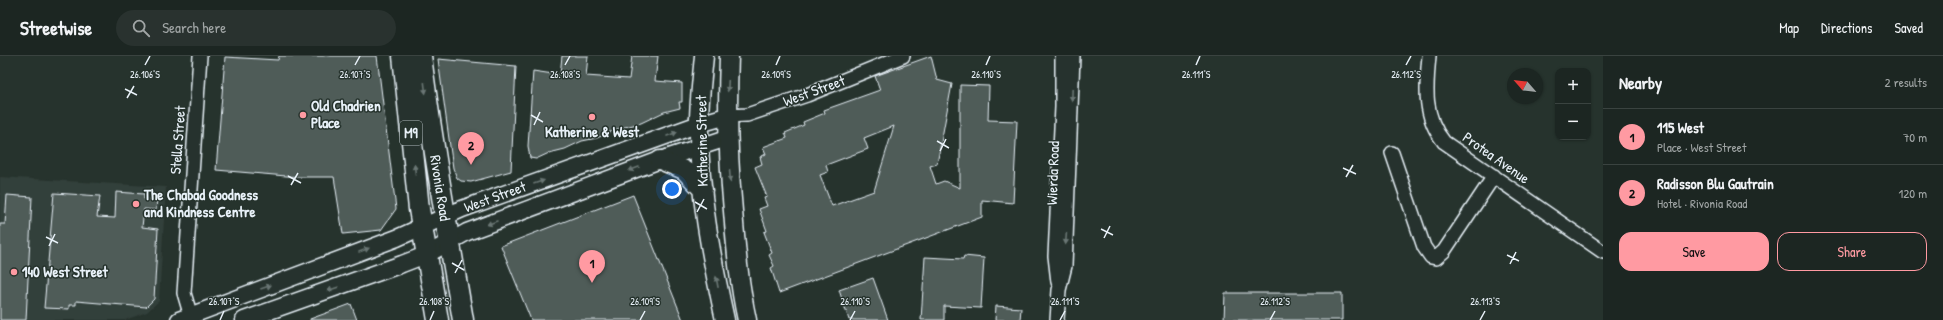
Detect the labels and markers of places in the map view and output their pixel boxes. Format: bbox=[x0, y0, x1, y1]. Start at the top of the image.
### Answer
place label: Old Chadrien Place bbox=[311, 95, 381, 133]
marker: Old Chadrien Place bbox=[298, 110, 308, 120]
marker: Katherine & West bbox=[587, 112, 597, 122]
place label: Katherine & West bbox=[545, 121, 640, 142]
pin: 2 bbox=[458, 132, 484, 165]
place label: The Chabad Goodness and Kindness Centre bbox=[143, 184, 258, 222]
marker: The Chabad Goodness and Kindness Centre bbox=[131, 199, 141, 209]
pin: 1 bbox=[579, 250, 605, 283]
place label: 140 West Street bbox=[22, 261, 109, 282]
marker: 140 West Street bbox=[9, 267, 19, 277]

